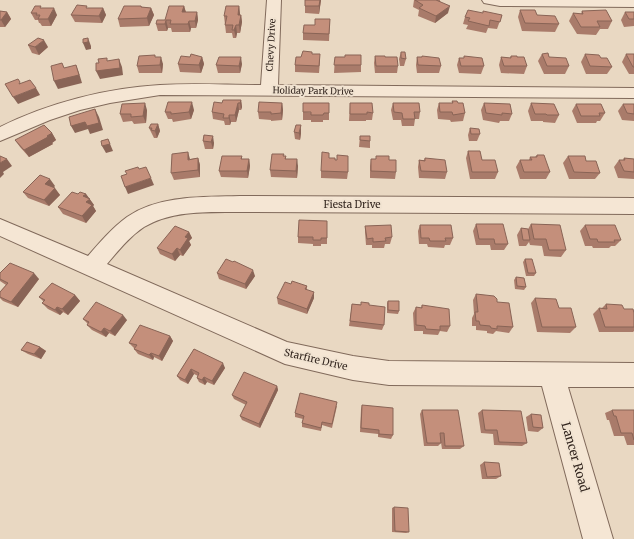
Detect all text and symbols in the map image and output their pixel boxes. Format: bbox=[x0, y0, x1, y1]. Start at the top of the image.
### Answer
street label: Chevy Drive bbox=[264, 18, 277, 72]
street label: Holiday Park Drive bbox=[272, 84, 354, 97]
street label: Fiesta Drive bbox=[323, 198, 381, 211]
street label: Starfire Drive bbox=[283, 346, 349, 373]
street label: Lancer Road bbox=[558, 420, 593, 493]

